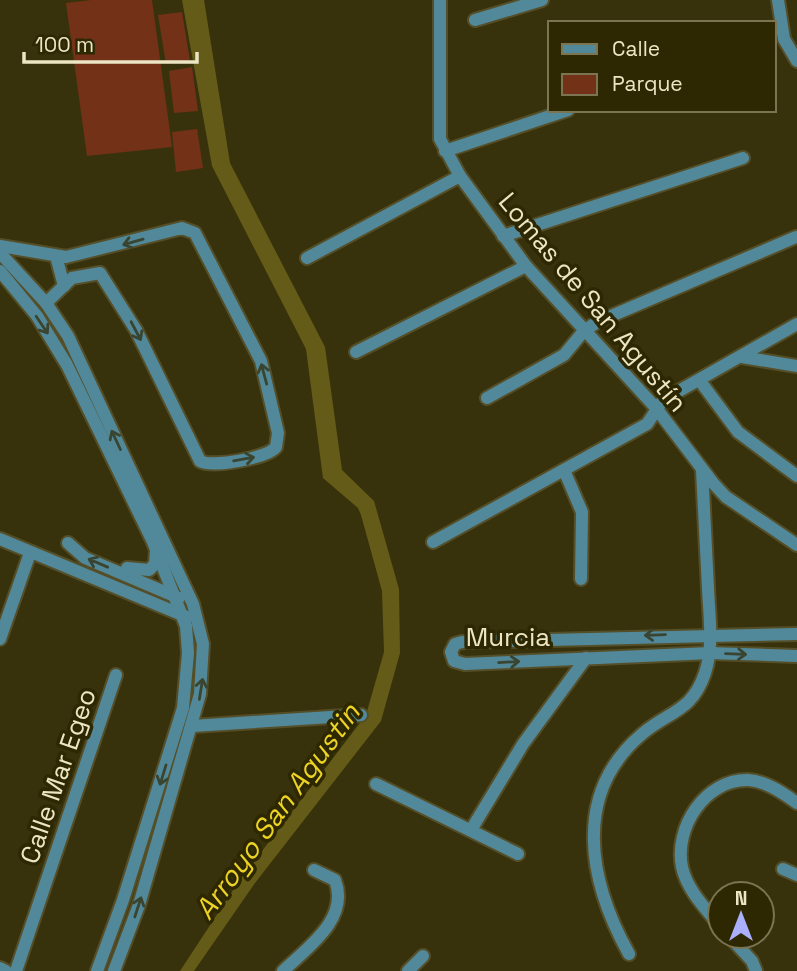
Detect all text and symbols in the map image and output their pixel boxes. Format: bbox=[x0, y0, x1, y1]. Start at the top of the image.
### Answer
scale bar bbox=[24, 21, 198, 65]
legend bbox=[548, 21, 776, 112]
text: 100 m bbox=[35, 31, 94, 58]
text: Calle bbox=[612, 35, 660, 62]
text: Parque bbox=[612, 70, 683, 97]
street label: Lomas de San Agustín bbox=[491, 185, 695, 419]
one-way arrow bbox=[123, 236, 145, 249]
one-way arrow bbox=[35, 315, 50, 334]
one-way arrow bbox=[130, 320, 144, 340]
one-way arrow bbox=[257, 364, 270, 386]
one-way arrow bbox=[109, 430, 122, 451]
one-way arrow bbox=[232, 452, 255, 465]
one-way arrow bbox=[87, 556, 109, 569]
street label: Murcia bbox=[466, 620, 550, 654]
one-way arrow bbox=[644, 629, 667, 642]
one-way arrow bbox=[724, 647, 747, 661]
one-way arrow bbox=[497, 656, 520, 669]
one-way arrow bbox=[194, 678, 207, 701]
street label: Calle Mar Egeo bbox=[12, 684, 104, 868]
water label: Arroyo San Agustin bbox=[186, 695, 368, 926]
one-way arrow bbox=[155, 764, 168, 786]
north arrow bbox=[706, 880, 776, 950]
text: N bbox=[735, 886, 747, 911]
one-way arrow bbox=[133, 897, 145, 919]

